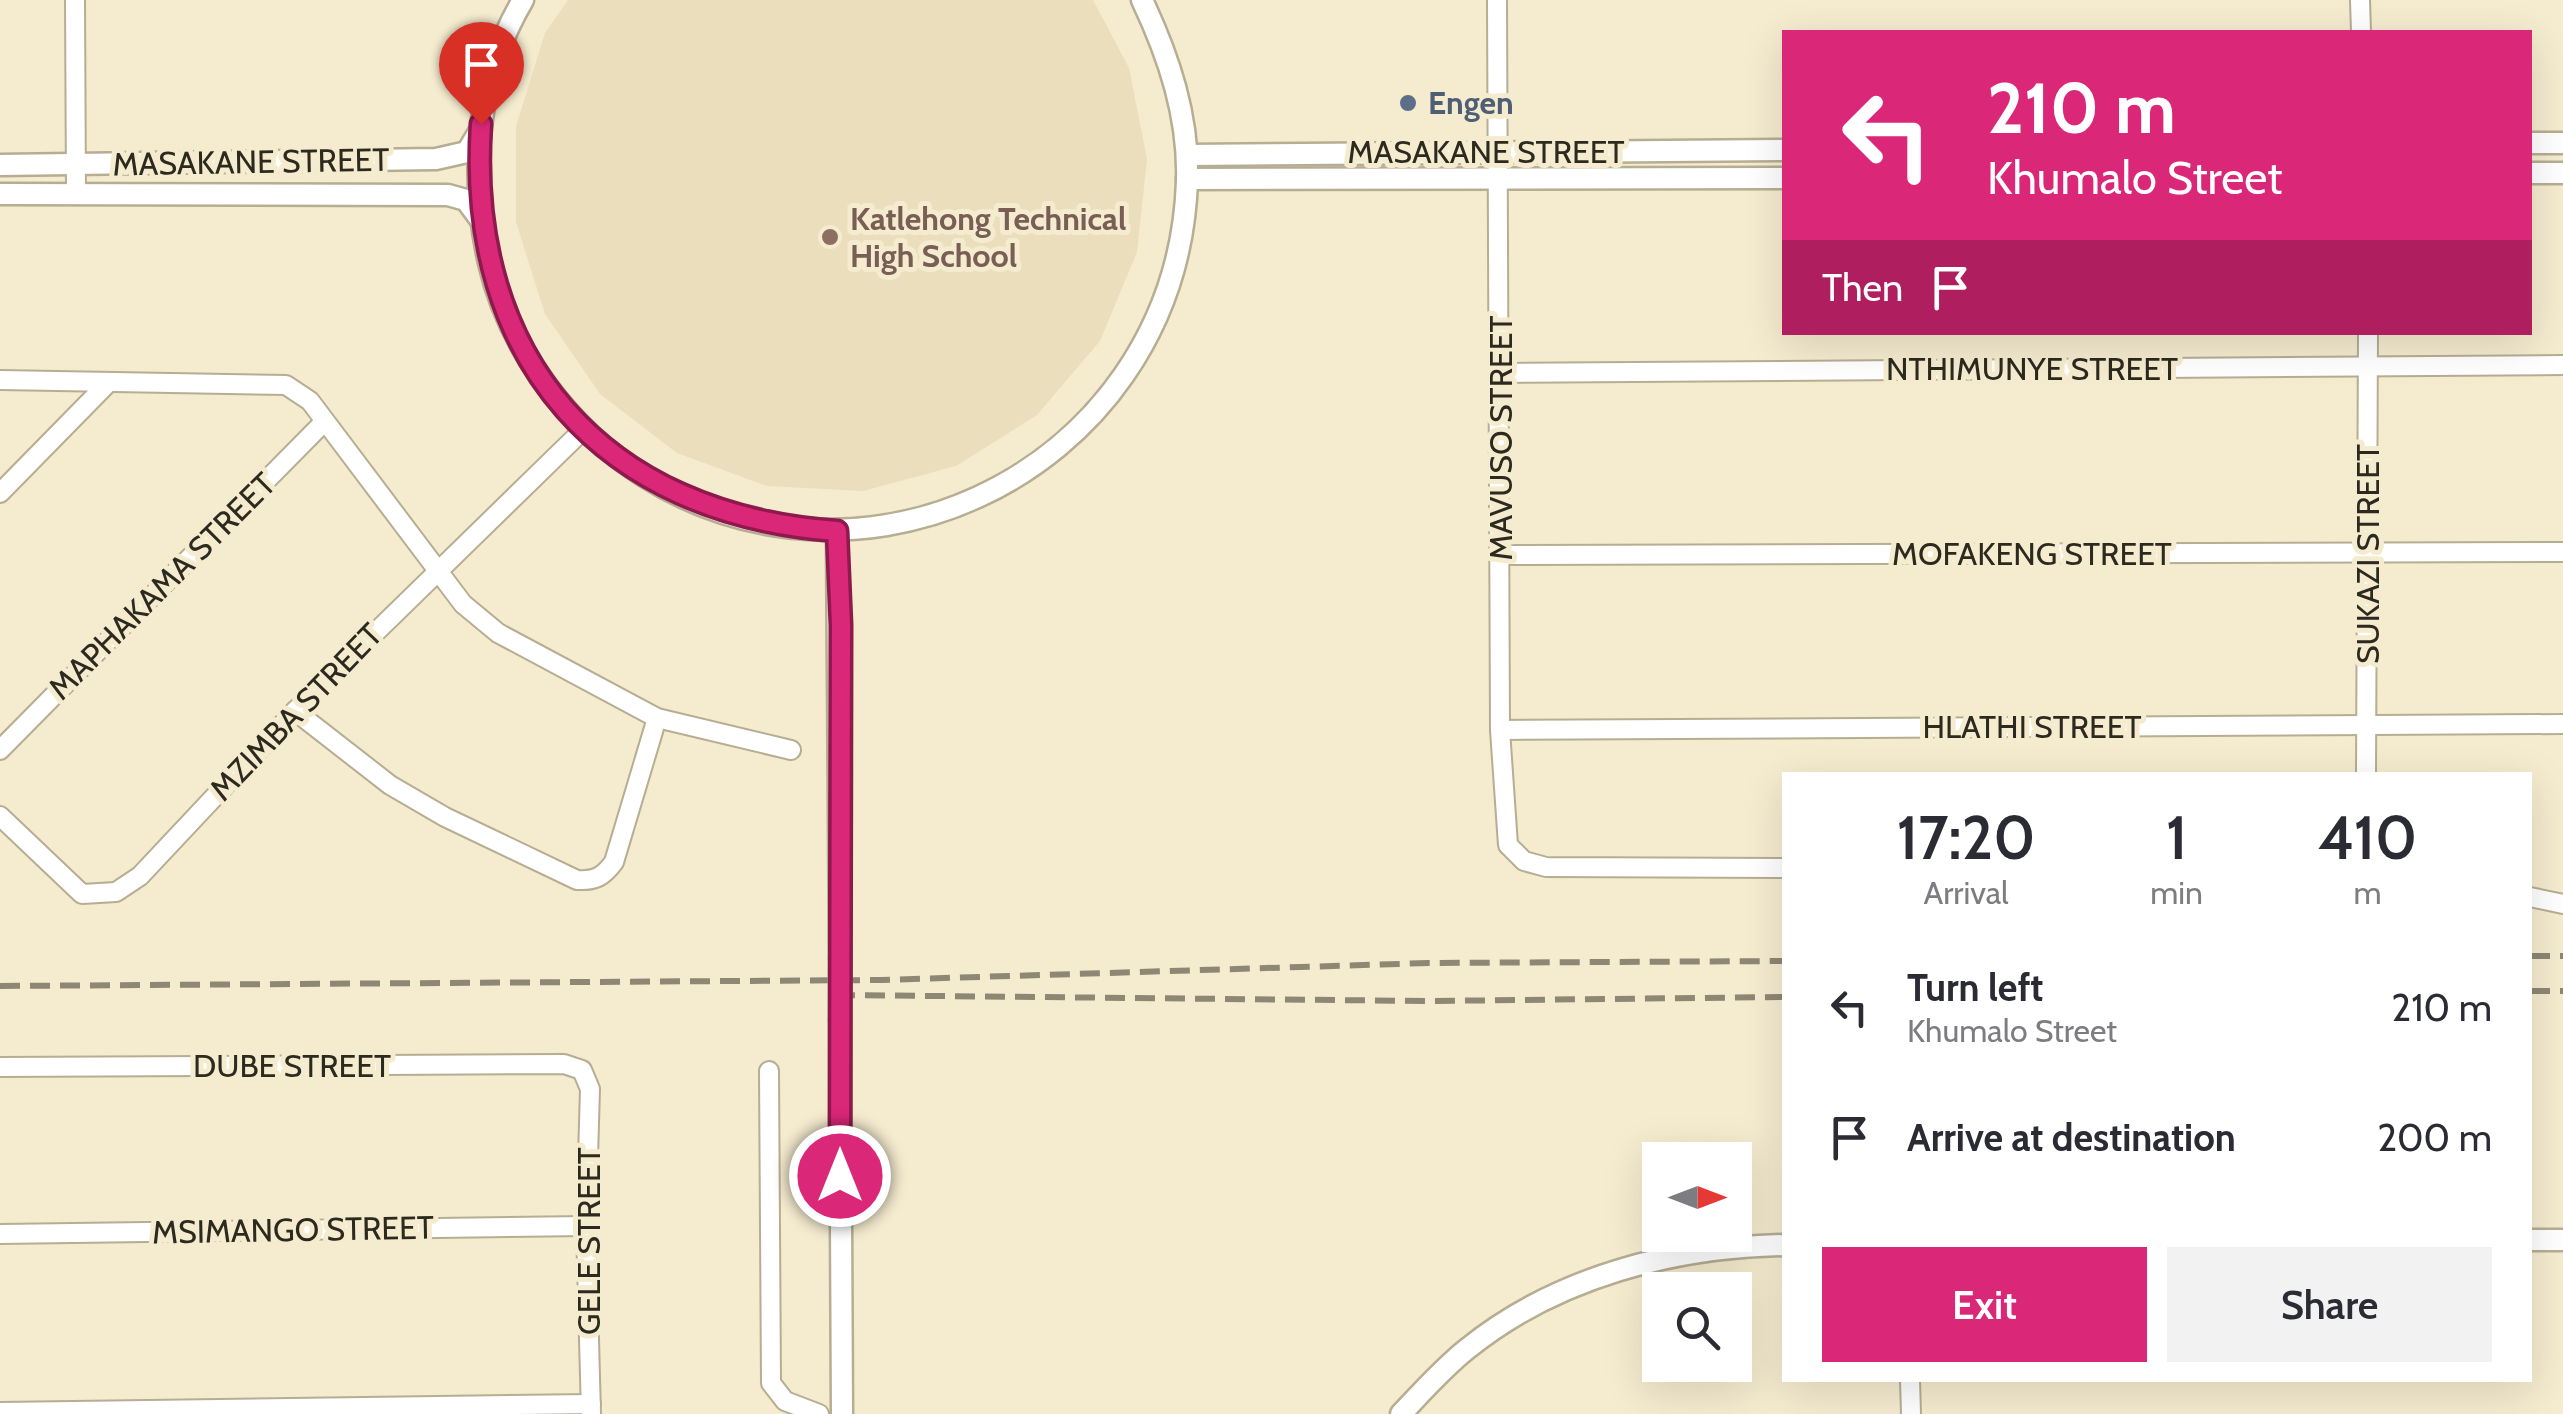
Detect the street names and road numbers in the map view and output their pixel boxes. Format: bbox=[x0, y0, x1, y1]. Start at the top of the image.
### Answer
street label: MASAKANE STREET bbox=[1348, 132, 1624, 171]
street label: MASAKANE STREET bbox=[112, 140, 390, 183]
street label: MAVUSO STREET bbox=[1481, 316, 1520, 560]
street label: NTHIMUNYE STREET bbox=[1886, 349, 2178, 388]
street label: SUKAZI STREET bbox=[2348, 444, 2387, 664]
street label: MAPHAKAMA STREET bbox=[40, 464, 283, 707]
street label: MOFAKENG STREET bbox=[1892, 534, 2172, 573]
street label: MZIMBA STREET bbox=[201, 615, 390, 808]
street label: HLATHI STREET bbox=[1922, 707, 2142, 746]
street label: DUBE STREET bbox=[193, 1046, 391, 1085]
street label: GELE STREET bbox=[569, 1147, 608, 1335]
street label: MSIMANGO STREET bbox=[152, 1208, 434, 1251]

